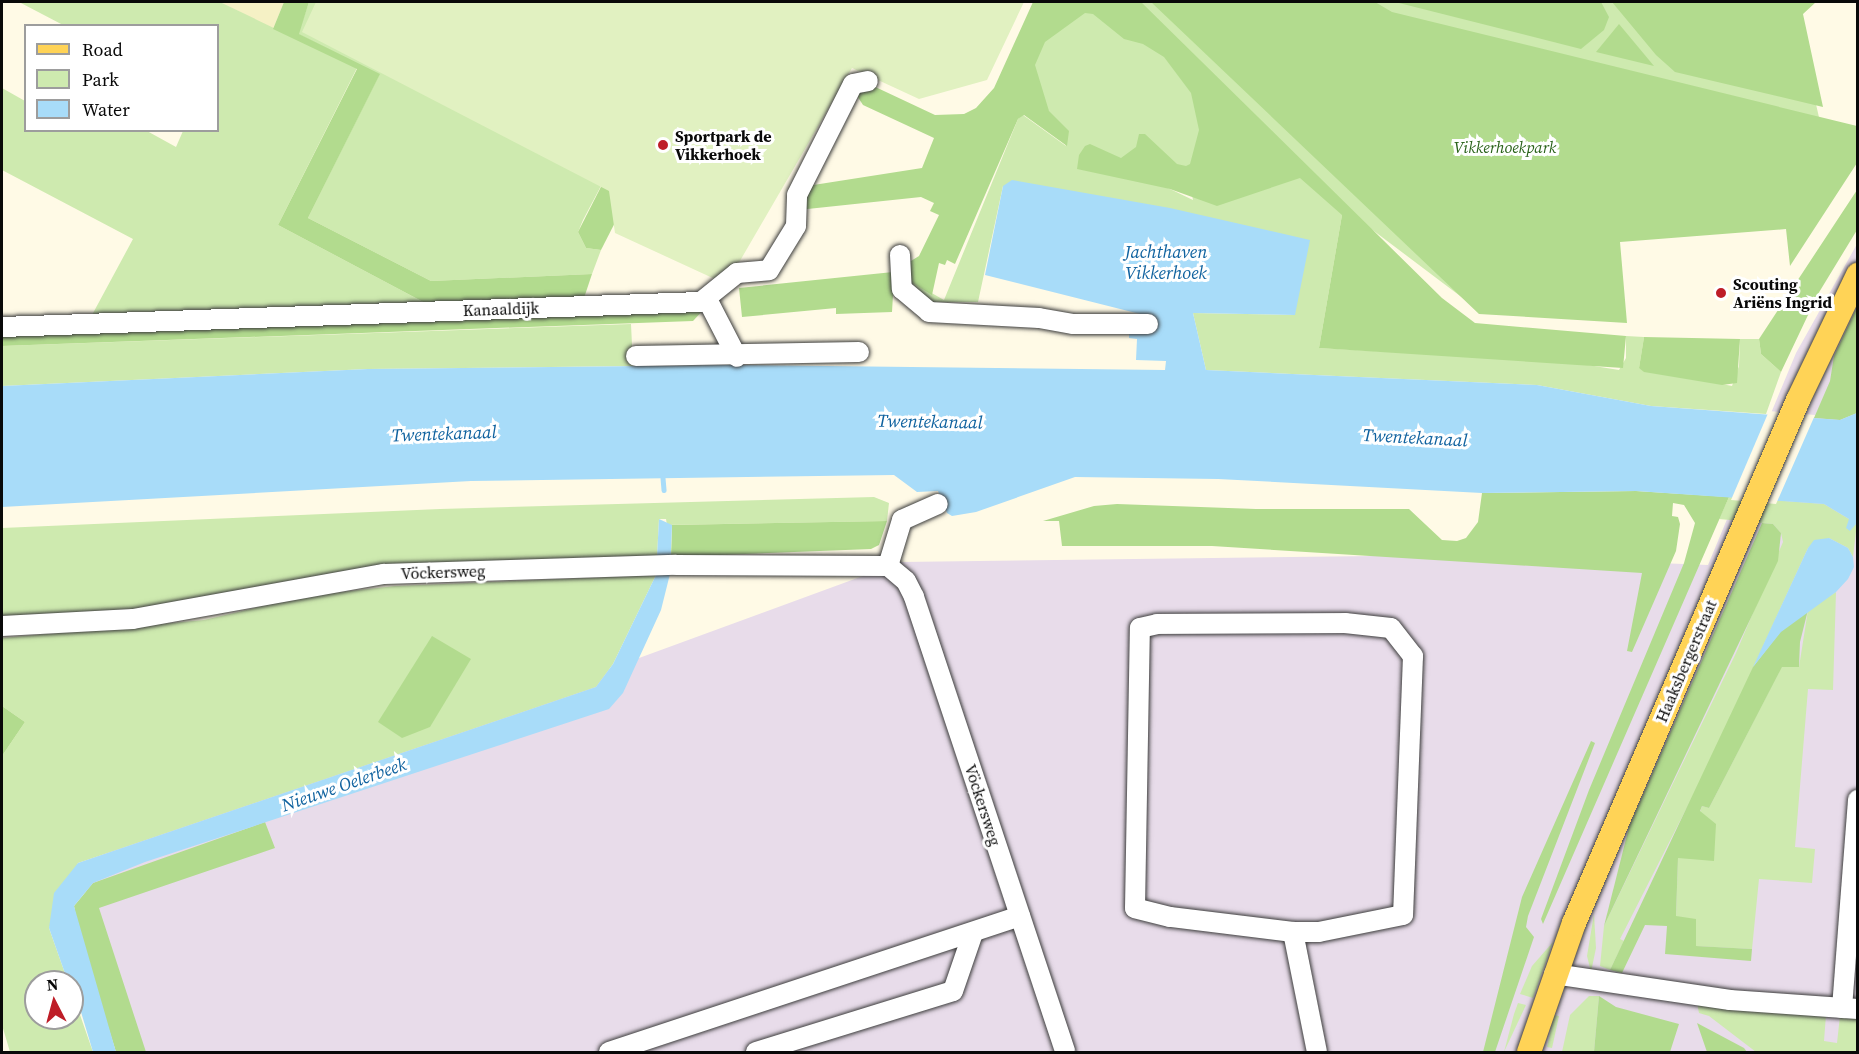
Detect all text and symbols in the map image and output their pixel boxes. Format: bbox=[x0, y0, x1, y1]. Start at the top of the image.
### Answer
legend bbox=[24, 24, 219, 132]
text: Road bbox=[82, 37, 123, 62]
text: Park bbox=[82, 67, 119, 92]
text: Water bbox=[82, 97, 130, 122]
place label: Sportpark de Vikkerhoek bbox=[675, 126, 772, 164]
park label: Vikkerhoekpark bbox=[1454, 137, 1556, 157]
marker: Sportpark de Vikkerhoek bbox=[656, 138, 670, 152]
water label: Jachthaven Vikkerhoek bbox=[1125, 242, 1207, 284]
place label: Scouting Ariëns Ingrid bbox=[1733, 274, 1832, 312]
marker: Scouting Ariëns Ingrid bbox=[1714, 286, 1728, 300]
street label: Kanaaldijk bbox=[463, 298, 539, 320]
water label: Twentekanaal bbox=[877, 410, 983, 434]
water label: Twentekanaal bbox=[391, 421, 497, 447]
water label: Twentekanaal bbox=[1362, 424, 1468, 452]
street label: Vöckersweg bbox=[400, 561, 486, 583]
street label: Haaksbergerstraat bbox=[1652, 597, 1720, 725]
water label: Nieuwe Oelerbeek bbox=[279, 754, 409, 816]
street label: Vöckersweg bbox=[961, 762, 1005, 848]
north arrow bbox=[24, 970, 84, 1030]
text: N bbox=[45, 973, 59, 996]

